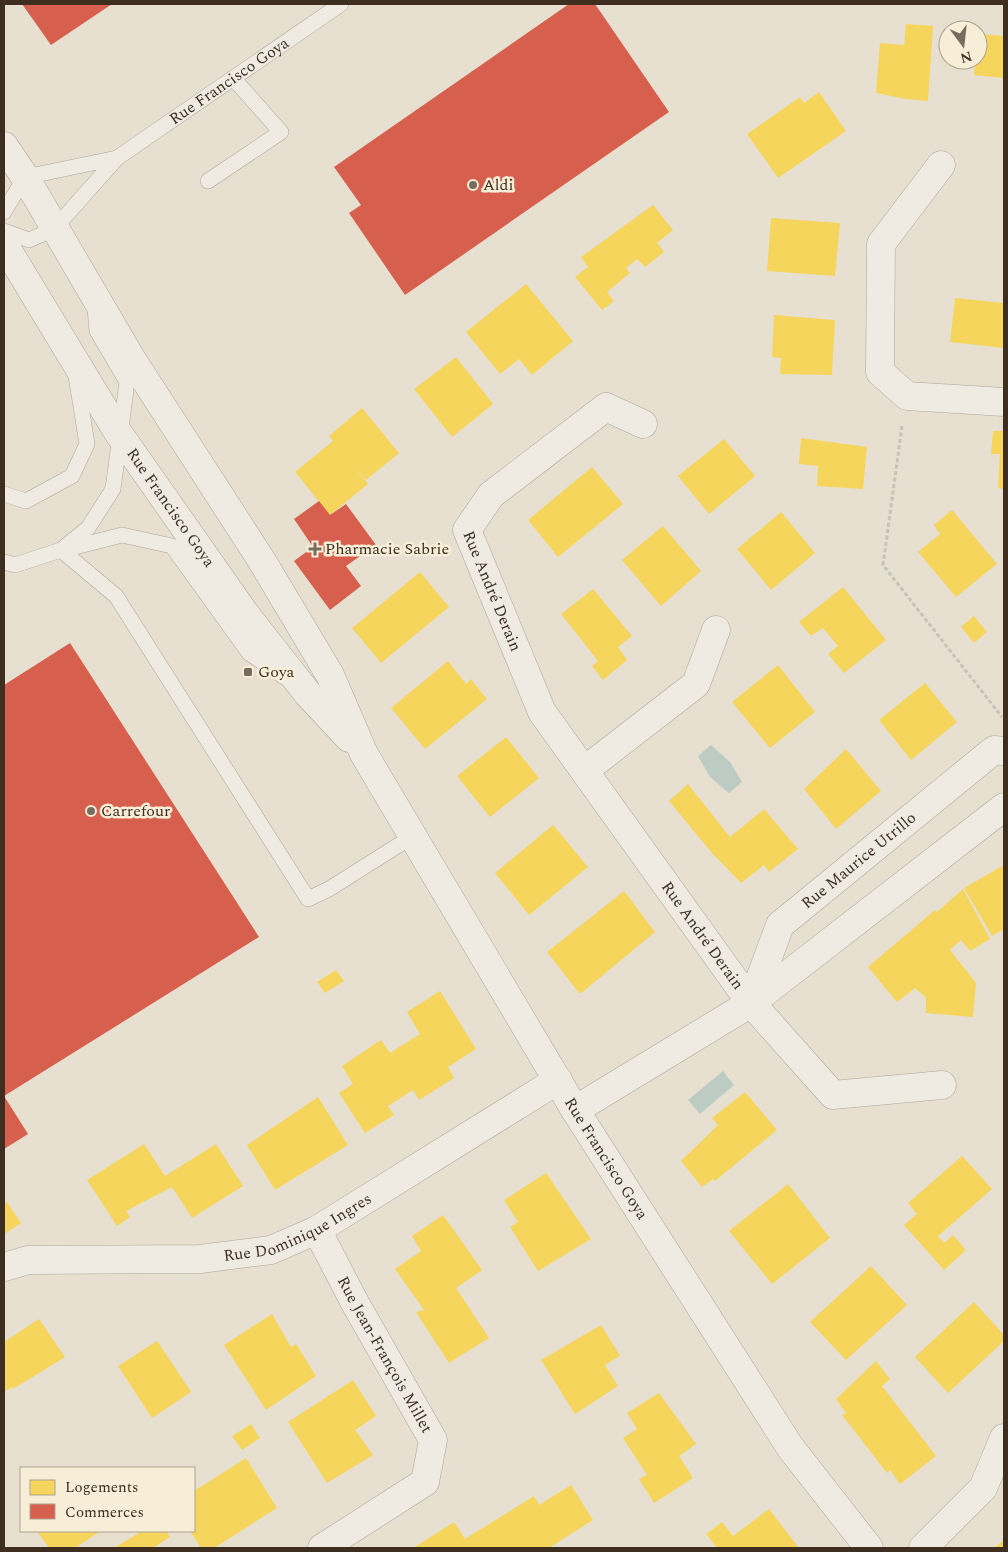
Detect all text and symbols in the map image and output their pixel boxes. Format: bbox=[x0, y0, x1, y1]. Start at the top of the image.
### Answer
north arrow bbox=[938, 20, 988, 70]
street label: Rue Francisco Goya bbox=[164, 31, 294, 131]
text: N bbox=[958, 45, 974, 69]
place label: Aldi bbox=[483, 173, 514, 197]
marker: Aldi bbox=[467, 179, 479, 191]
street label: Rue Francisco Goya bbox=[120, 443, 221, 572]
street label: Rue André Derain bbox=[457, 527, 528, 655]
place label: Pharmacie Sabrie bbox=[325, 537, 449, 561]
marker: Pharmacie Sabrie bbox=[309, 543, 321, 555]
place label: Goya bbox=[258, 660, 295, 684]
marker: Goya bbox=[242, 666, 254, 678]
place label: Carrefour bbox=[101, 799, 170, 823]
marker: Carrefour bbox=[85, 805, 97, 817]
street label: Rue Maurice Utrillo bbox=[796, 806, 922, 915]
street label: Rue André Derain bbox=[655, 876, 750, 995]
street label: Rue Francisco Goya bbox=[558, 1093, 654, 1225]
street label: Rue Dominique Ingres bbox=[222, 1187, 376, 1268]
street label: Rue Jean-François Millet bbox=[331, 1272, 439, 1438]
legend bbox=[20, 1467, 195, 1532]
text: Logements bbox=[65, 1476, 139, 1499]
text: Commerces bbox=[65, 1501, 144, 1524]

